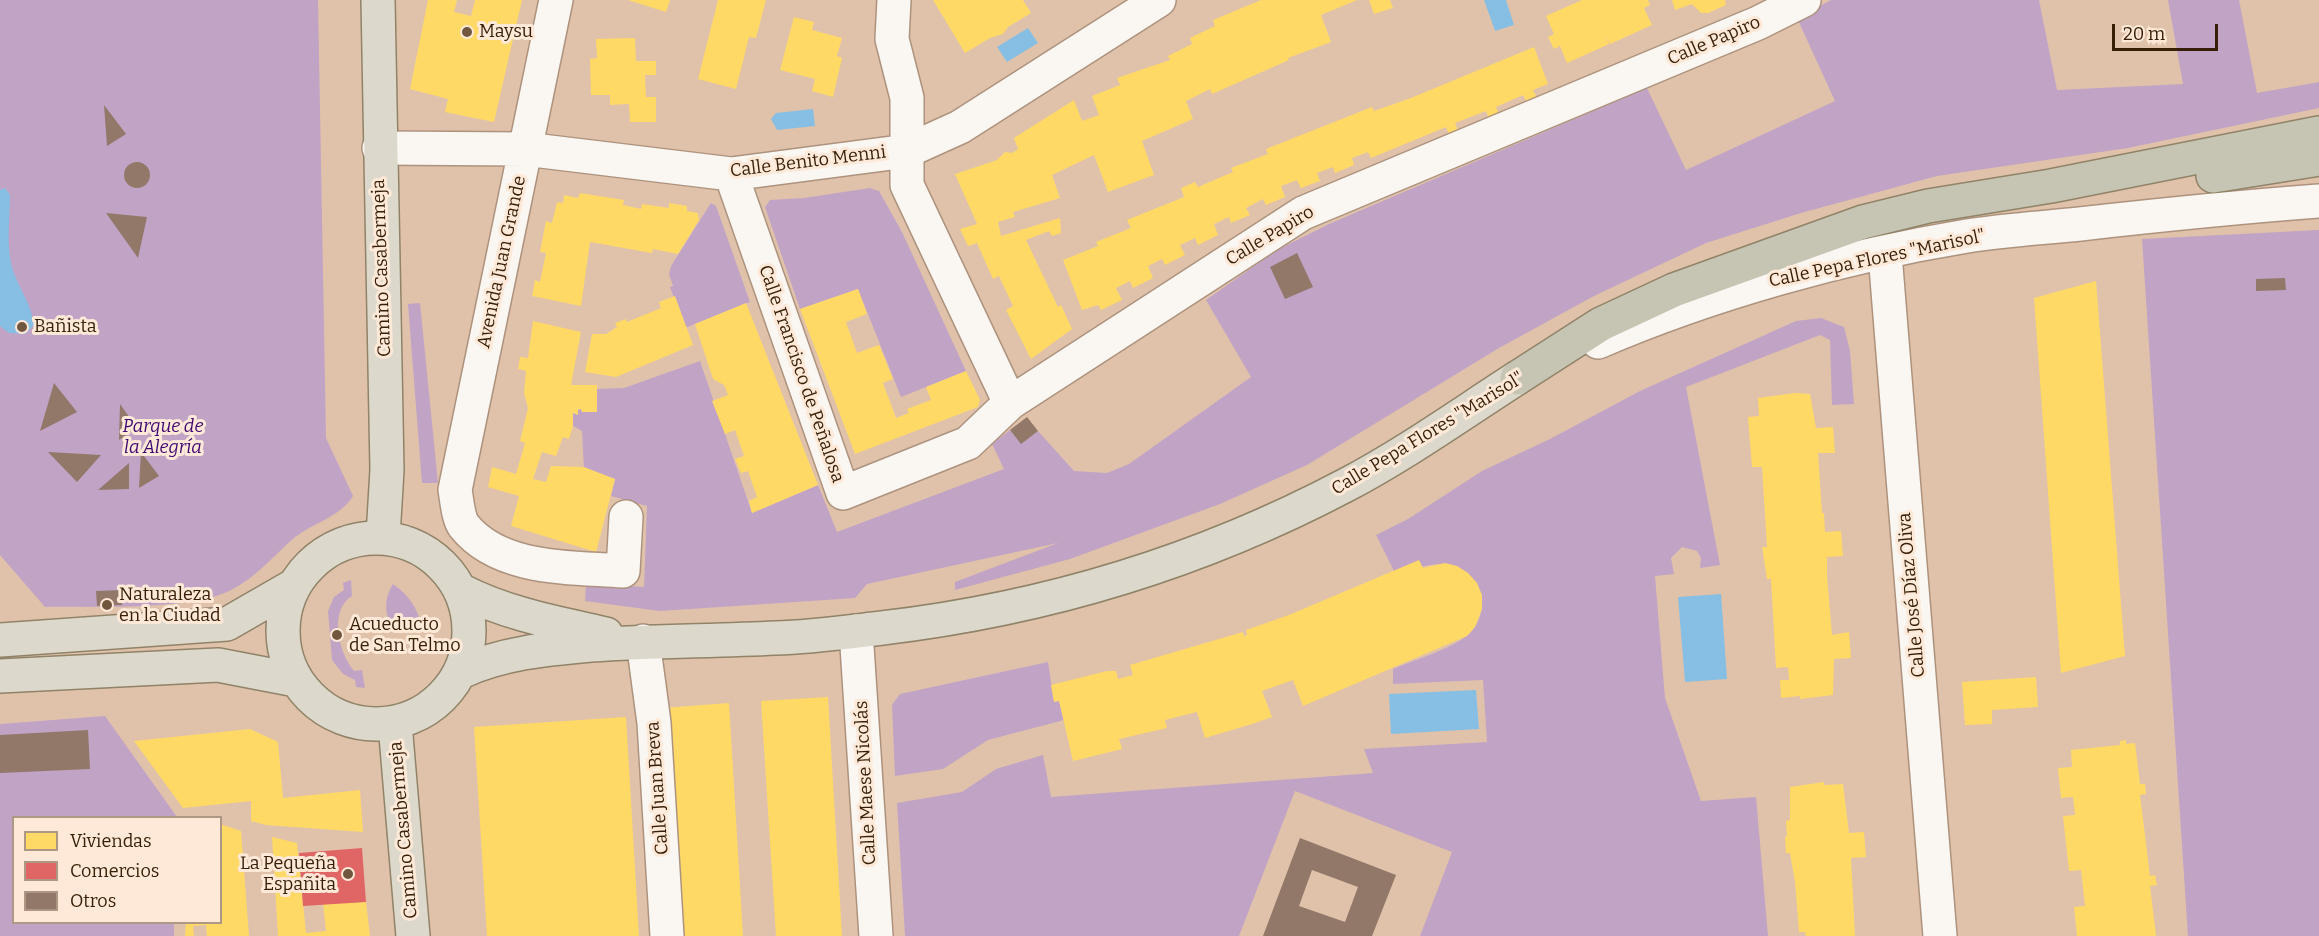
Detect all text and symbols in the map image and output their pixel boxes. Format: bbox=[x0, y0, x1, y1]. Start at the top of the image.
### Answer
street label: Calle Papiro bbox=[1664, 12, 1764, 70]
scale bar bbox=[2115, 12, 2222, 50]
place label: Maysu bbox=[479, 21, 533, 43]
text: 20 m bbox=[2123, 23, 2165, 45]
marker: Maysu bbox=[460, 25, 474, 39]
street label: Calle Benito Menni bbox=[729, 142, 887, 182]
street label: Avenida Juan Grande bbox=[473, 174, 531, 350]
street label: Camino Casabermeja bbox=[368, 179, 396, 357]
street label: Calle Papiro bbox=[1222, 201, 1318, 271]
street label: Calle Pepa Flores "Marisol" bbox=[1767, 225, 1987, 293]
street label: Calle Francisco de Peñalosa bbox=[754, 262, 848, 486]
place label: Bañista bbox=[34, 316, 97, 338]
marker: Bañista bbox=[15, 320, 29, 334]
street label: Calle Pepa Flores "Marisol" bbox=[1328, 368, 1528, 500]
park label: Parque de la Alegría bbox=[123, 416, 203, 458]
street label: Calle José Díaz Oliva bbox=[1894, 512, 1930, 678]
place label: Naturaleza en la Ciudad bbox=[119, 584, 221, 626]
marker: Naturaleza en la Ciudad bbox=[100, 598, 114, 612]
place label: Acueducto de San Telmo bbox=[349, 614, 461, 656]
marker: Acueducto de San Telmo bbox=[330, 628, 344, 642]
street label: Calle Maese Nicolás bbox=[851, 700, 881, 866]
street label: Calle Juan Breva bbox=[643, 720, 673, 856]
street label: Camino Casabermeja bbox=[385, 740, 423, 920]
legend bbox=[12, 816, 222, 924]
text: Viviendas bbox=[70, 830, 152, 852]
place label: La Pequeña Españita bbox=[240, 853, 336, 896]
text: Comercios bbox=[70, 860, 159, 882]
marker: La Pequeña Españita bbox=[341, 867, 355, 881]
text: Otros bbox=[70, 890, 116, 912]

